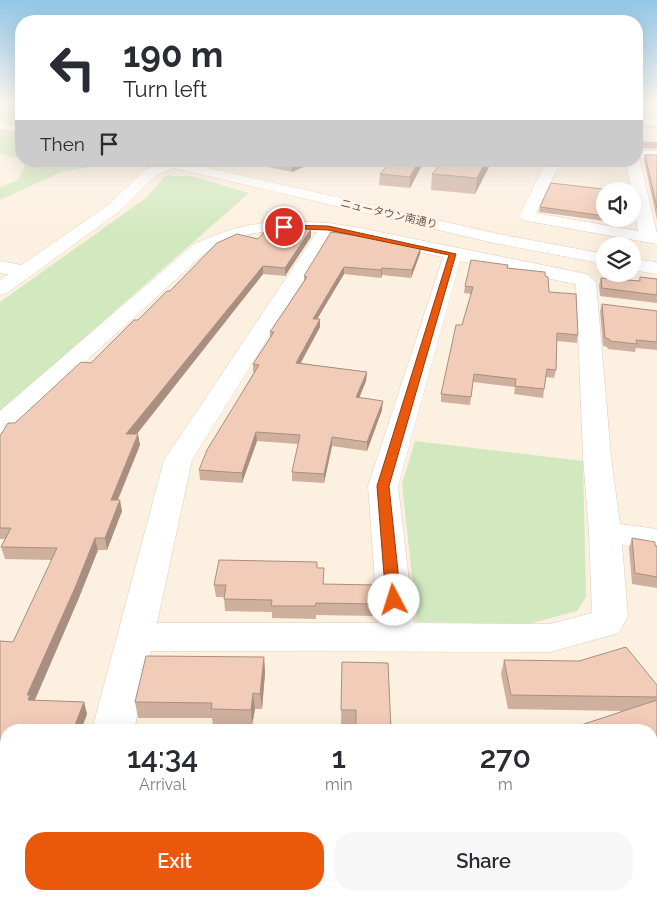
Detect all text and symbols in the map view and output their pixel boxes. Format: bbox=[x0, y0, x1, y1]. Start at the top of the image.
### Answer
text: 190 m bbox=[123, 34, 223, 75]
icon: left bbox=[40, 35, 105, 100]
text: Turn left bbox=[123, 76, 207, 102]
icon: arrive bbox=[95, 130, 123, 158]
text: Then bbox=[40, 133, 85, 155]
map controls bbox=[596, 182, 641, 282]
button: sound bbox=[596, 182, 641, 227]
street label: ニュータウン南通り bbox=[339, 197, 439, 231]
pin bbox=[263, 206, 305, 248]
icon: arrive bbox=[270, 213, 298, 241]
button: layers bbox=[596, 237, 641, 282]
position arrow bbox=[367, 573, 419, 625]
text: 14:34 bbox=[127, 740, 198, 775]
text: 1 bbox=[332, 740, 346, 775]
text: 270 bbox=[480, 740, 531, 775]
text: Arrival bbox=[139, 775, 186, 794]
text: min bbox=[325, 775, 353, 794]
text: m bbox=[498, 775, 513, 794]
button: Exit bbox=[25, 832, 324, 890]
button: Share bbox=[334, 832, 633, 890]

